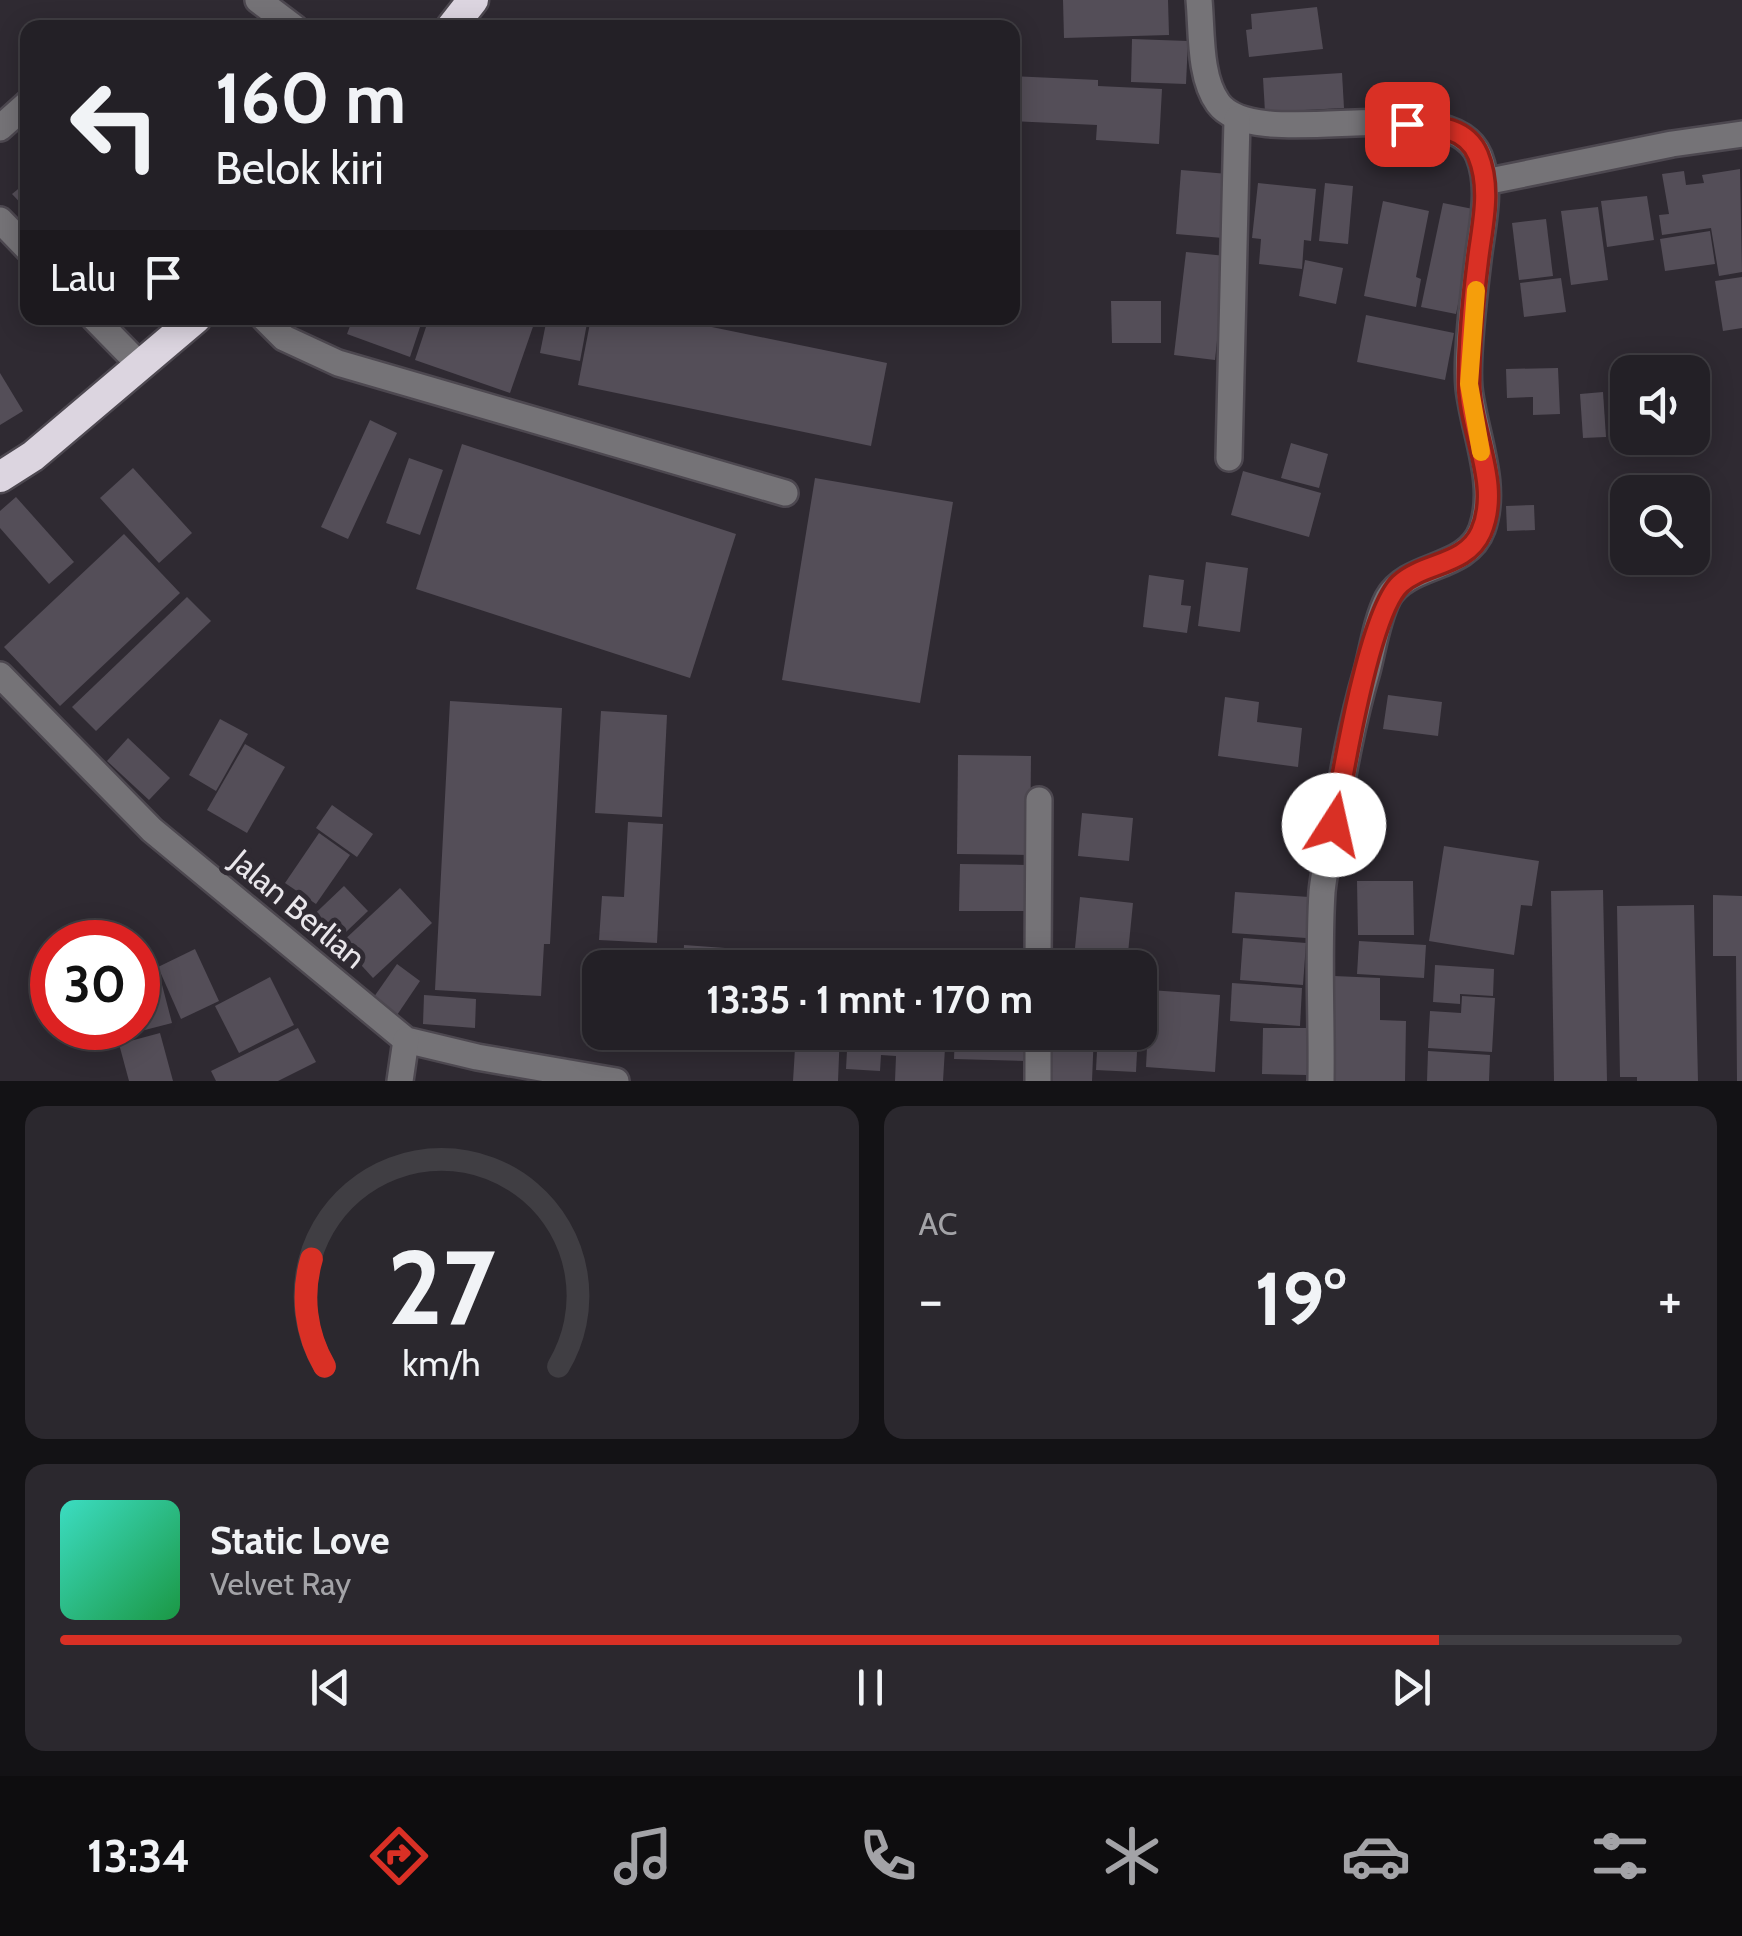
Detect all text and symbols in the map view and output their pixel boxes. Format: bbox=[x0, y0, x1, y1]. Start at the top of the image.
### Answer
text: 160 m bbox=[215, 55, 406, 141]
icon: left bbox=[50, 60, 180, 190]
pin bbox=[1365, 82, 1450, 167]
icon: arrive bbox=[1380, 97, 1435, 152]
text: Belok kiri bbox=[215, 141, 384, 195]
icon: arrive bbox=[136, 250, 191, 305]
text: Lalu bbox=[50, 254, 116, 301]
map controls bbox=[1610, 355, 1710, 575]
button: sound bbox=[1610, 355, 1710, 455]
button: search bbox=[1610, 475, 1710, 575]
position arrow bbox=[1282, 773, 1386, 877]
street label: Jalan Berlian bbox=[222, 840, 374, 976]
speed limit sign: 30 bbox=[30, 920, 160, 1050]
text: 13:35 · 1 mnt · 170 m bbox=[706, 976, 1033, 1023]
text: AC bbox=[919, 1204, 958, 1243]
text: 27 bbox=[388, 1224, 496, 1350]
text: 19° bbox=[1255, 1253, 1346, 1344]
text: − bbox=[919, 1266, 943, 1333]
text: + bbox=[1658, 1266, 1682, 1333]
text: km/h bbox=[403, 1342, 481, 1385]
text: Static Love bbox=[210, 1517, 389, 1564]
text: Velvet Ray bbox=[210, 1564, 351, 1603]
icon: previous bbox=[303, 1660, 358, 1715]
icon: pause bbox=[843, 1660, 898, 1715]
icon: next bbox=[1384, 1660, 1439, 1715]
icon: directions bbox=[364, 1821, 434, 1891]
icon: music bbox=[608, 1821, 678, 1891]
icon: phone bbox=[853, 1821, 923, 1891]
icon: climate bbox=[1097, 1821, 1167, 1891]
icon: car bbox=[1341, 1821, 1411, 1891]
icon: filters bbox=[1585, 1821, 1655, 1891]
text: 13:34 bbox=[87, 1829, 190, 1883]

